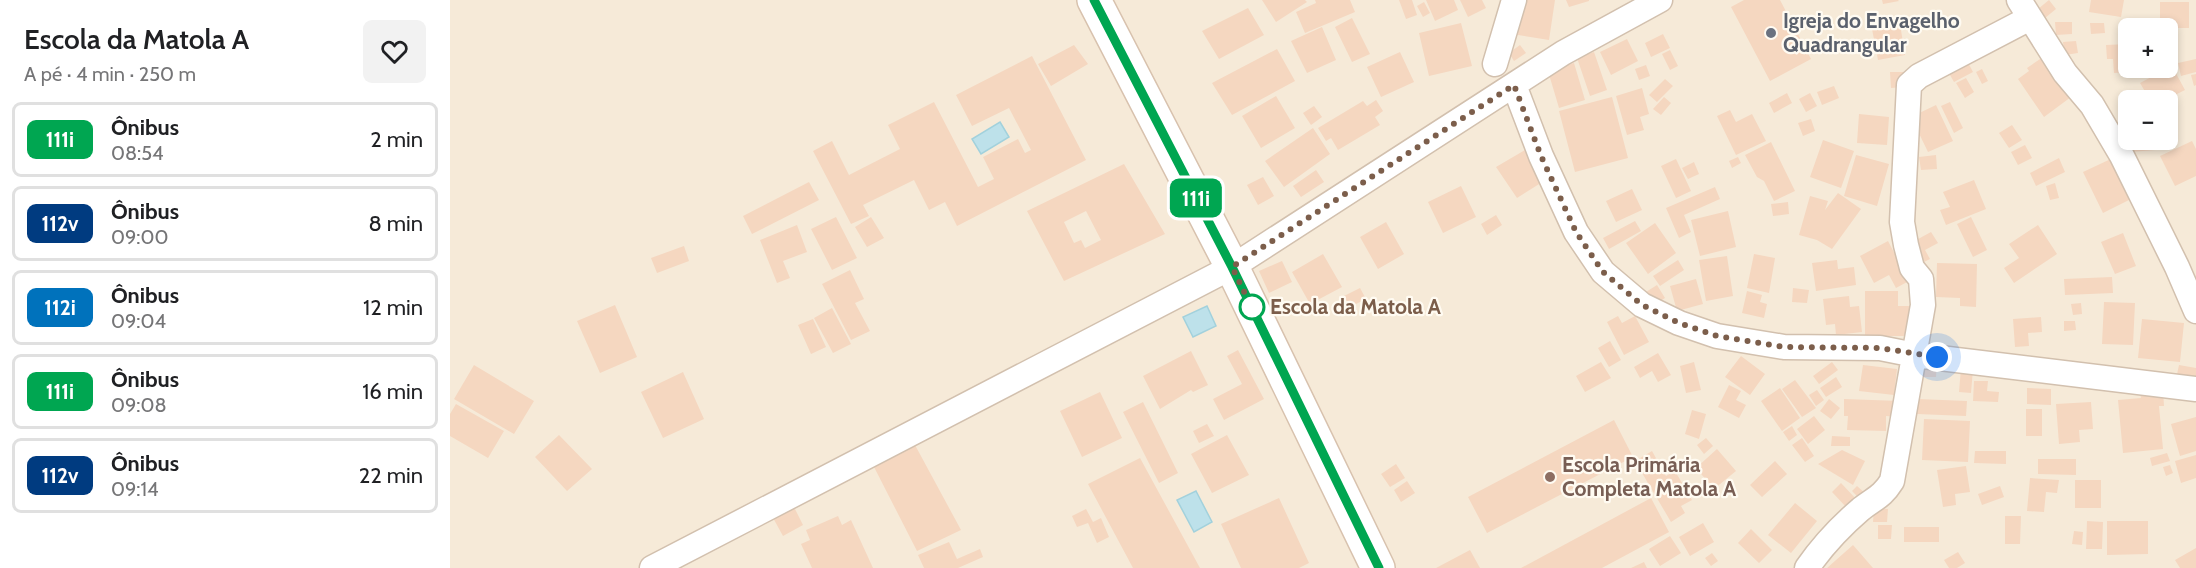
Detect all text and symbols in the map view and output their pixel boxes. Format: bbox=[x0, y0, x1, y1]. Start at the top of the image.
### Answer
place label: Igreja do Envagelho Quadrangular bbox=[1783, 8, 1960, 57]
map controls bbox=[2118, 18, 2178, 150]
button: + bbox=[2118, 18, 2178, 78]
button: heart bbox=[363, 20, 426, 83]
text: Escola da Matola A bbox=[24, 22, 249, 56]
marker: Igreja do Envagelho Quadrangular bbox=[1764, 26, 1778, 40]
text: A pé · 4 min · 250 m bbox=[24, 62, 196, 86]
button: − bbox=[2118, 90, 2178, 150]
text: Ônibus bbox=[111, 114, 179, 141]
text: 2 min bbox=[370, 126, 423, 153]
text: 111i bbox=[46, 127, 74, 152]
text: 08:54 bbox=[111, 141, 164, 165]
line badge: 111i bbox=[1154, 178, 1238, 218]
text: 111i bbox=[1182, 186, 1210, 211]
text: Ônibus bbox=[111, 198, 179, 225]
text: 8 min bbox=[368, 210, 423, 237]
text: 112v bbox=[41, 211, 79, 236]
text: 09:00 bbox=[111, 225, 168, 249]
text: Ônibus bbox=[111, 282, 179, 309]
text: 12 min bbox=[363, 294, 423, 321]
marker: Escola da Matola A bbox=[1239, 294, 1265, 320]
place label: Escola da Matola A bbox=[1270, 294, 1442, 319]
text: 112i bbox=[44, 295, 76, 320]
text: 09:04 bbox=[111, 309, 166, 333]
your location bbox=[1922, 342, 1952, 372]
text: Ônibus bbox=[111, 366, 179, 393]
text: 16 min bbox=[362, 378, 423, 405]
text: 111i bbox=[46, 379, 74, 404]
text: 09:08 bbox=[111, 393, 167, 417]
text: Ônibus bbox=[111, 450, 179, 477]
place label: Escola Primária Completa Matola A bbox=[1562, 452, 1737, 501]
text: 22 min bbox=[359, 462, 423, 489]
text: 112v bbox=[41, 463, 79, 488]
marker: Escola Primária Completa Matola A bbox=[1543, 470, 1557, 484]
text: 09:14 bbox=[111, 477, 159, 501]

